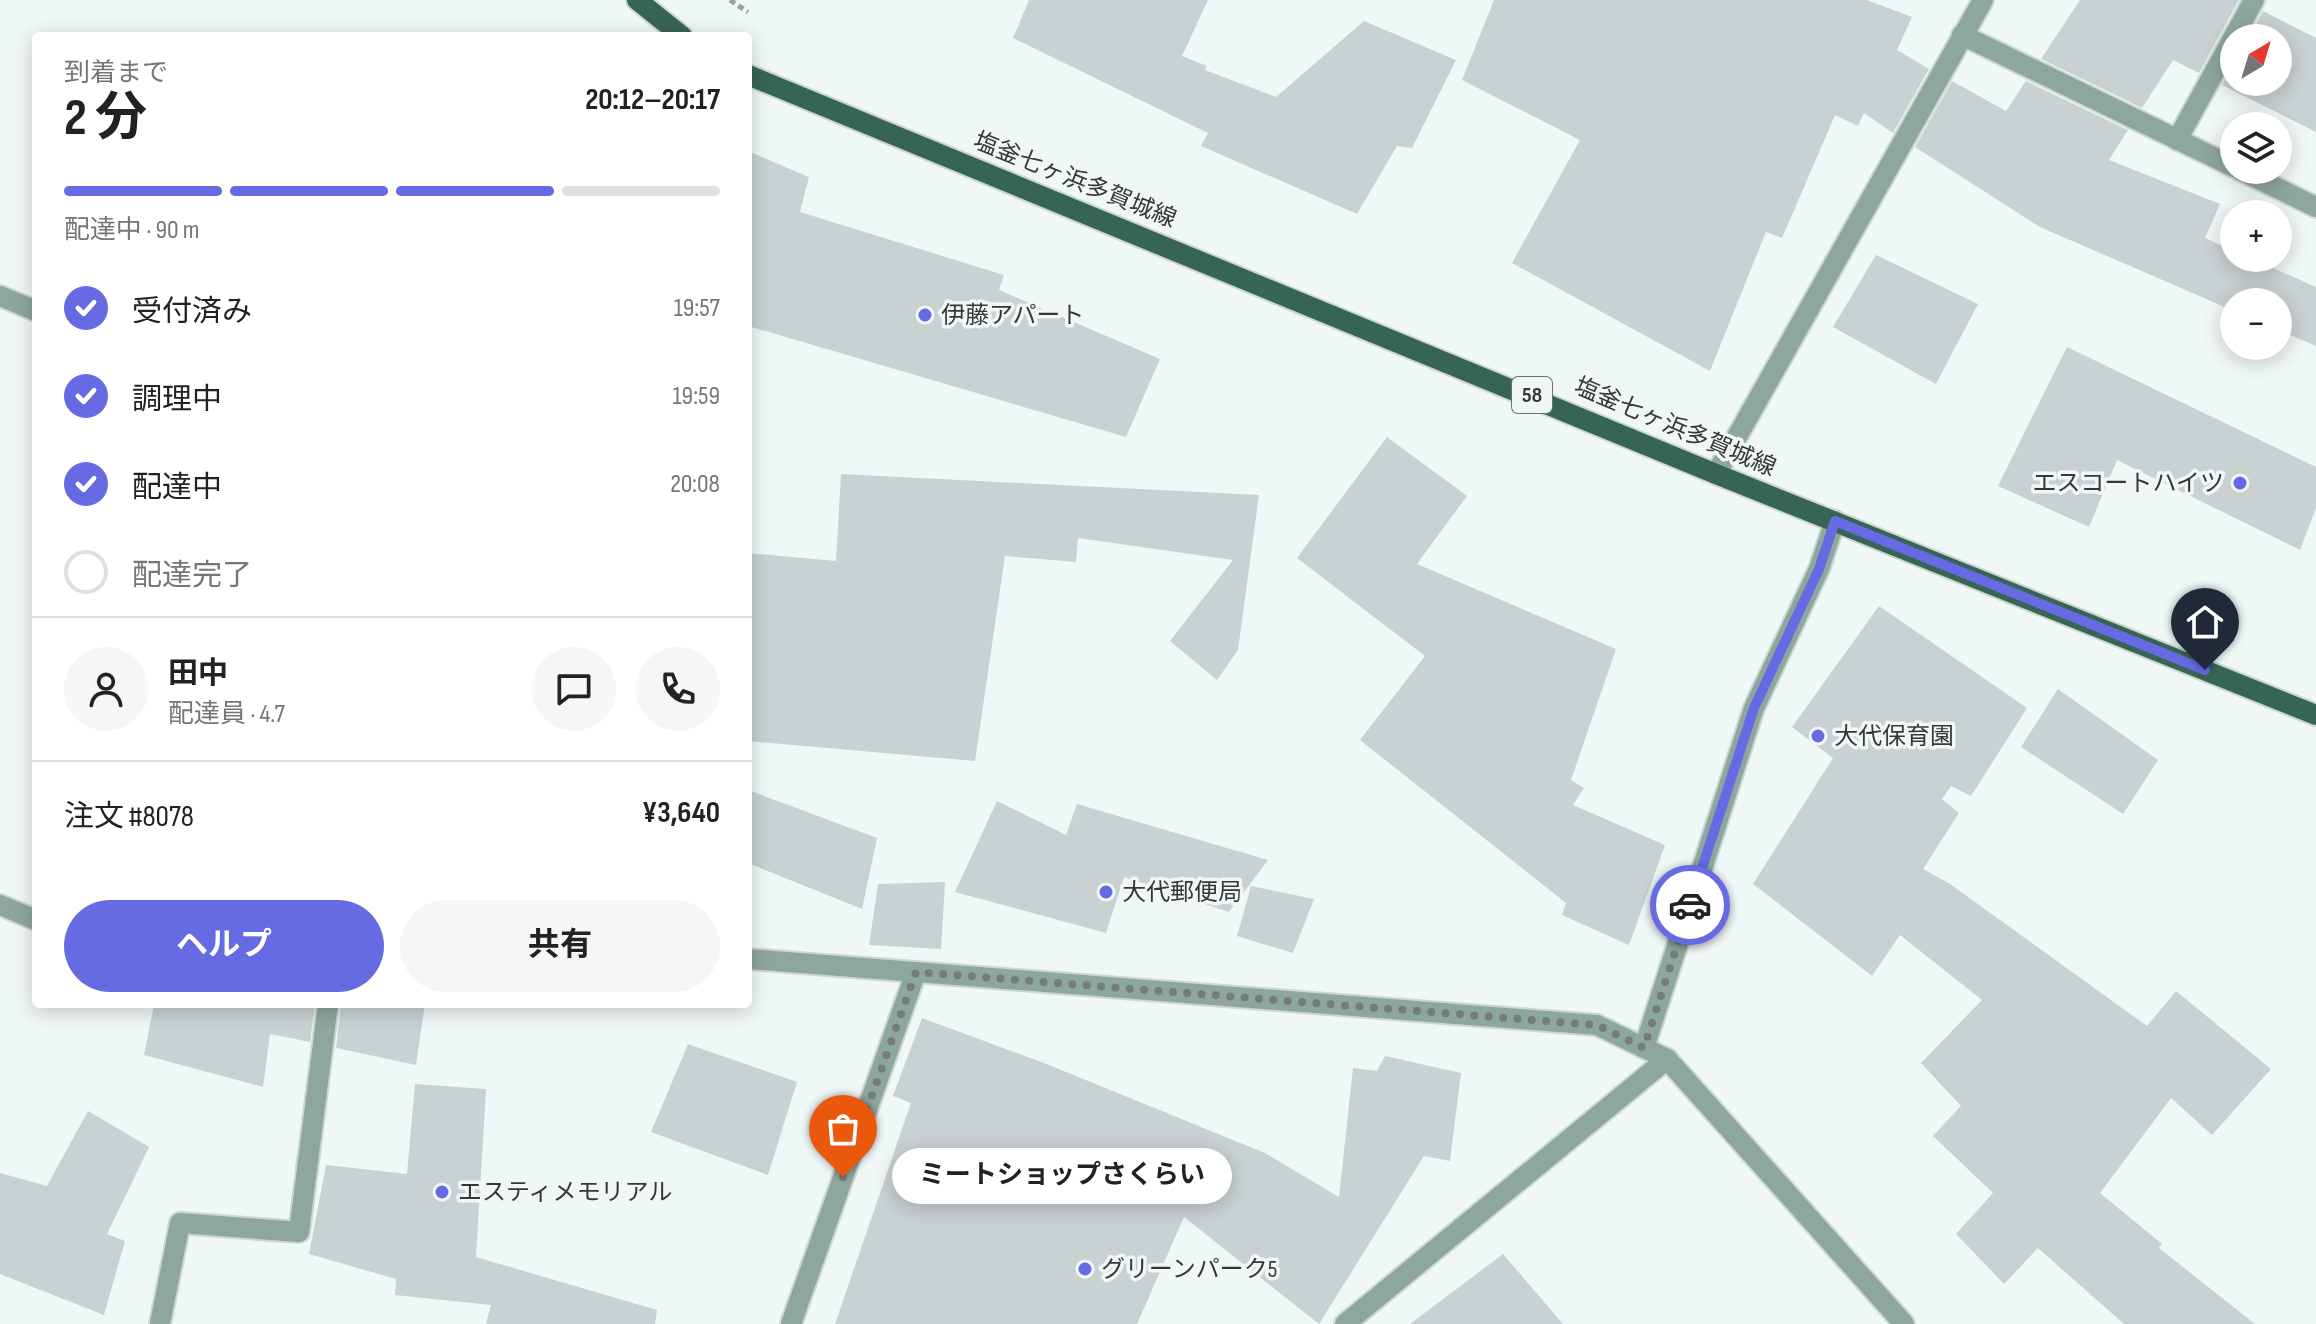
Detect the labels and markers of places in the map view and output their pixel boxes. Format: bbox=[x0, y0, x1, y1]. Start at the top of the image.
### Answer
place label: 伊藤アパート bbox=[941, 301, 1085, 330]
marker: 伊藤アパート bbox=[916, 306, 934, 324]
place label: エスコートハイツ bbox=[2032, 469, 2224, 498]
marker: エスコートハイツ bbox=[2231, 474, 2249, 492]
pin bbox=[2171, 588, 2239, 670]
place label: 大代保育園 bbox=[1834, 722, 1954, 751]
marker: 大代保育園 bbox=[1809, 727, 1827, 745]
place label: 大代郵便局 bbox=[1122, 878, 1242, 907]
marker: 大代郵便局 bbox=[1097, 883, 1115, 901]
pin bbox=[809, 1095, 877, 1177]
callout: ミートショップさくらい bbox=[891, 1149, 1231, 1205]
place label: エスティメモリアル bbox=[458, 1178, 672, 1207]
marker: エスティメモリアル bbox=[433, 1183, 451, 1201]
place label: グリーンパーク5 bbox=[1101, 1255, 1277, 1284]
marker: グリーンパーク5 bbox=[1076, 1260, 1094, 1278]

